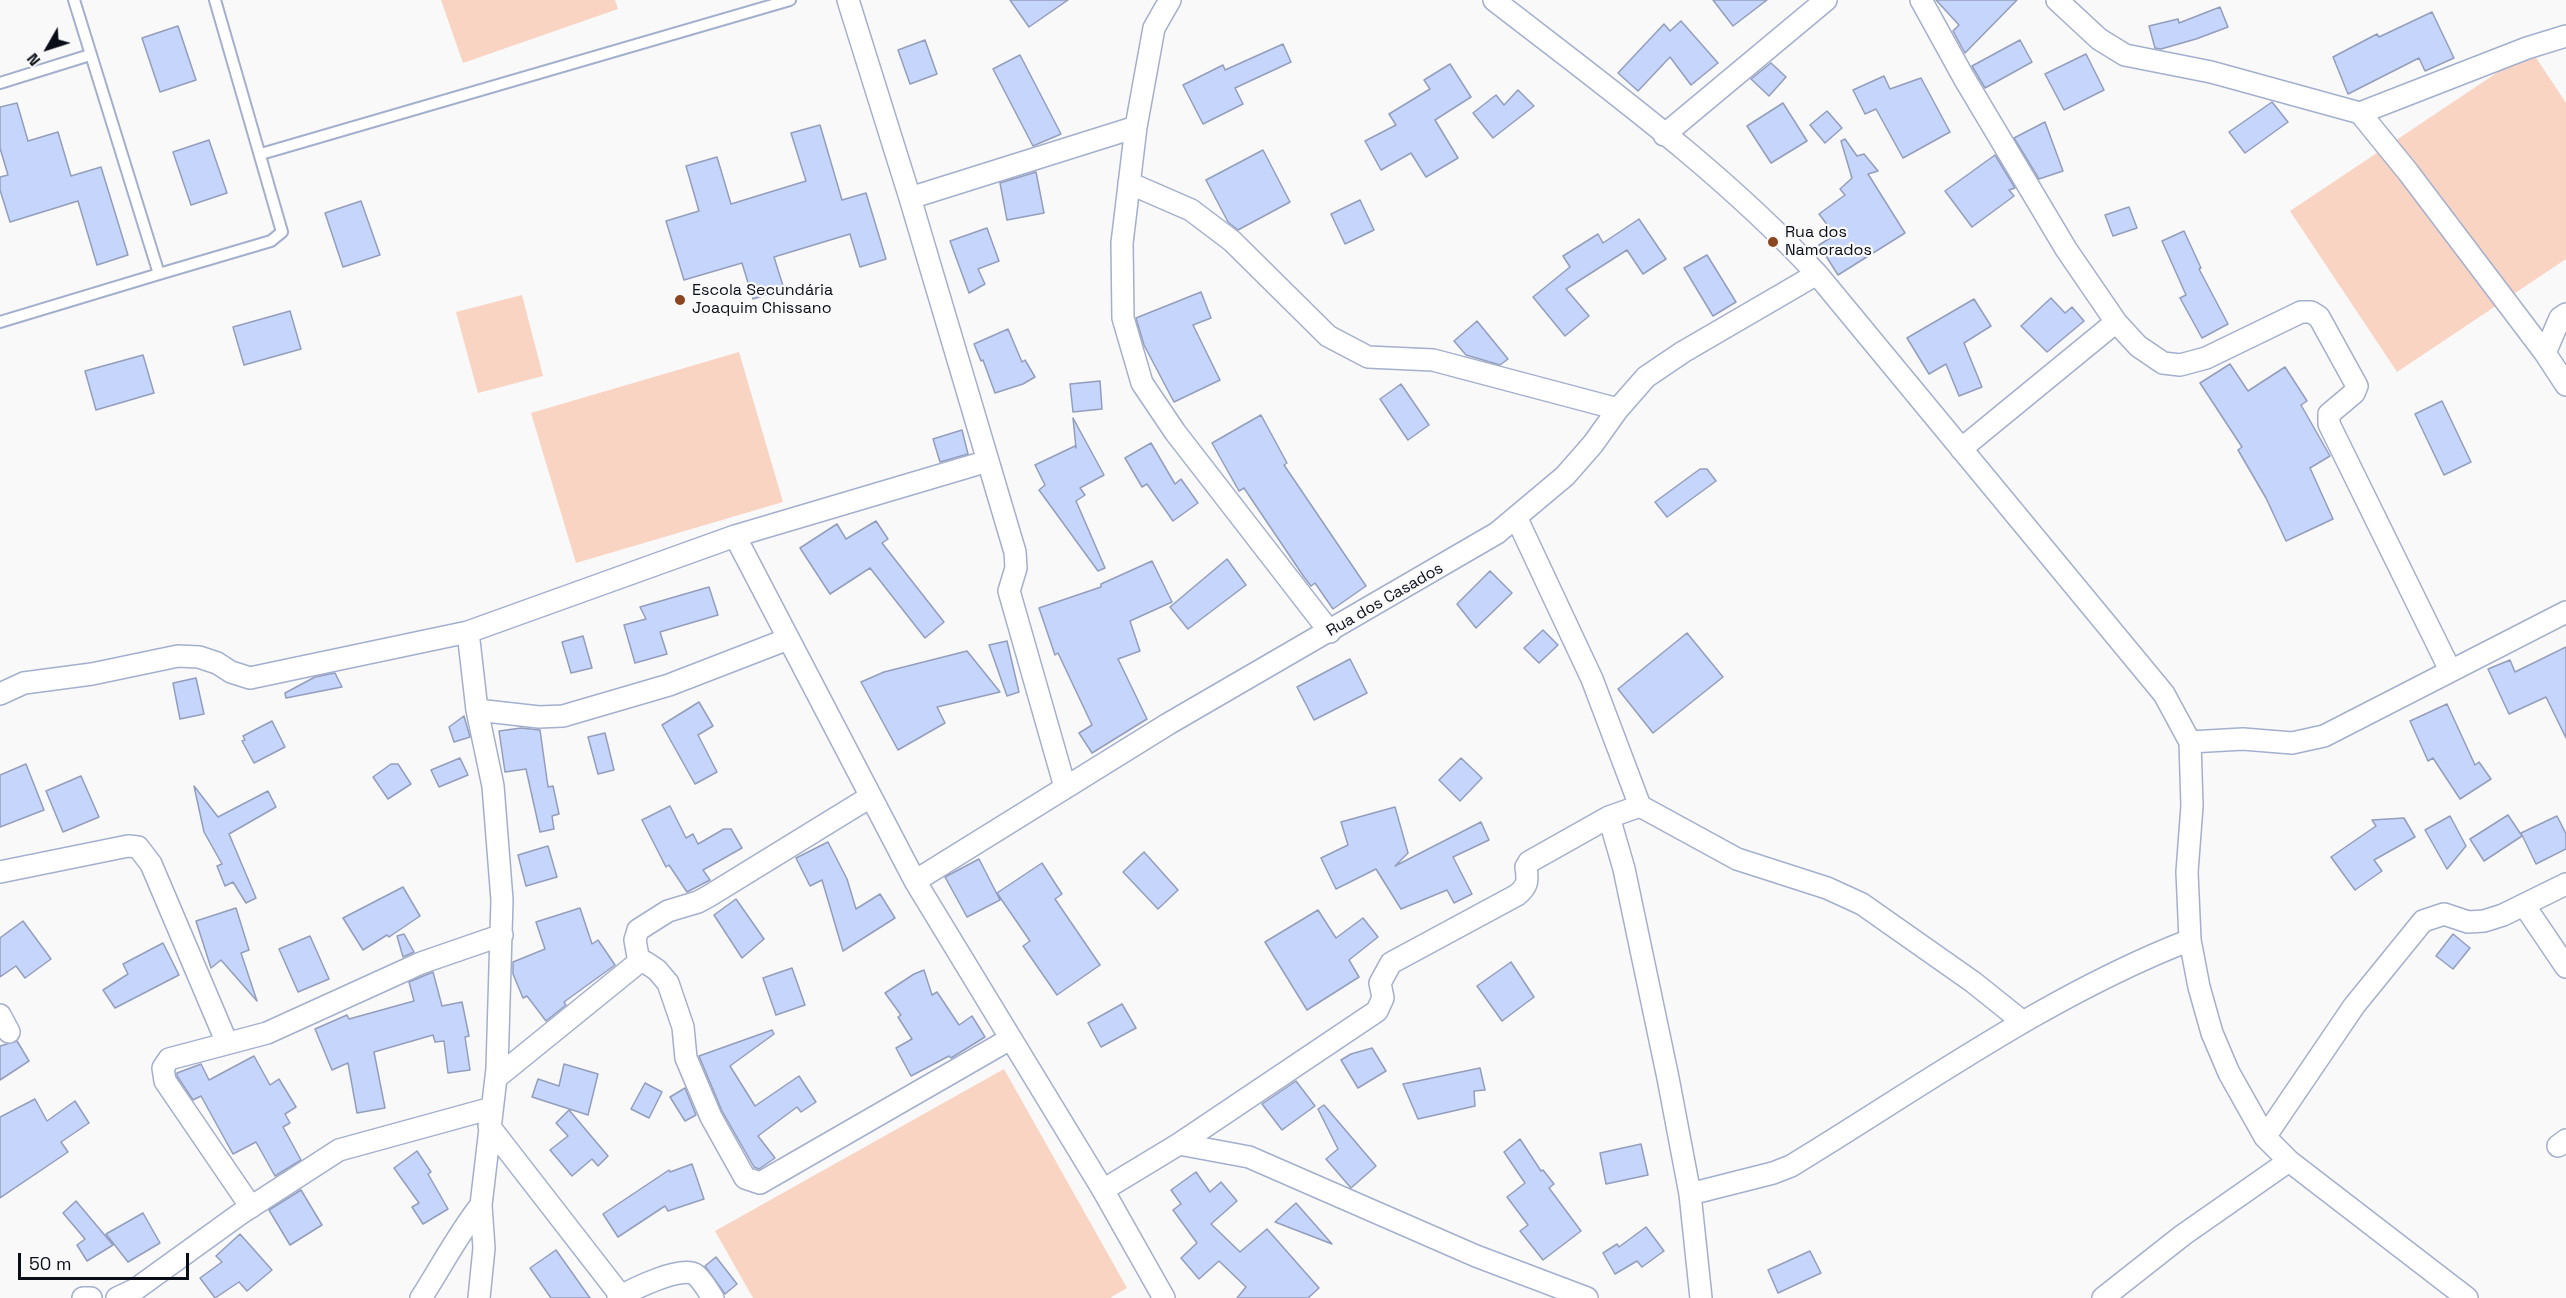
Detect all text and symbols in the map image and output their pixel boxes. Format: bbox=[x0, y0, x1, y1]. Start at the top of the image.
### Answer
north arrow bbox=[18, 18, 78, 78]
text: N bbox=[22, 49, 45, 70]
place label: Rua dos Namorados bbox=[1785, 223, 1872, 261]
marker: Rua dos Namorados bbox=[1766, 235, 1780, 249]
place label: Escola Secundária Joaquim Chissano bbox=[692, 281, 833, 319]
marker: Escola Secundária Joaquim Chissano bbox=[673, 293, 687, 307]
street label: Rua dos Casados bbox=[1323, 559, 1447, 641]
scale bar bbox=[21, 1241, 192, 1279]
text: 50 m bbox=[29, 1252, 71, 1275]

